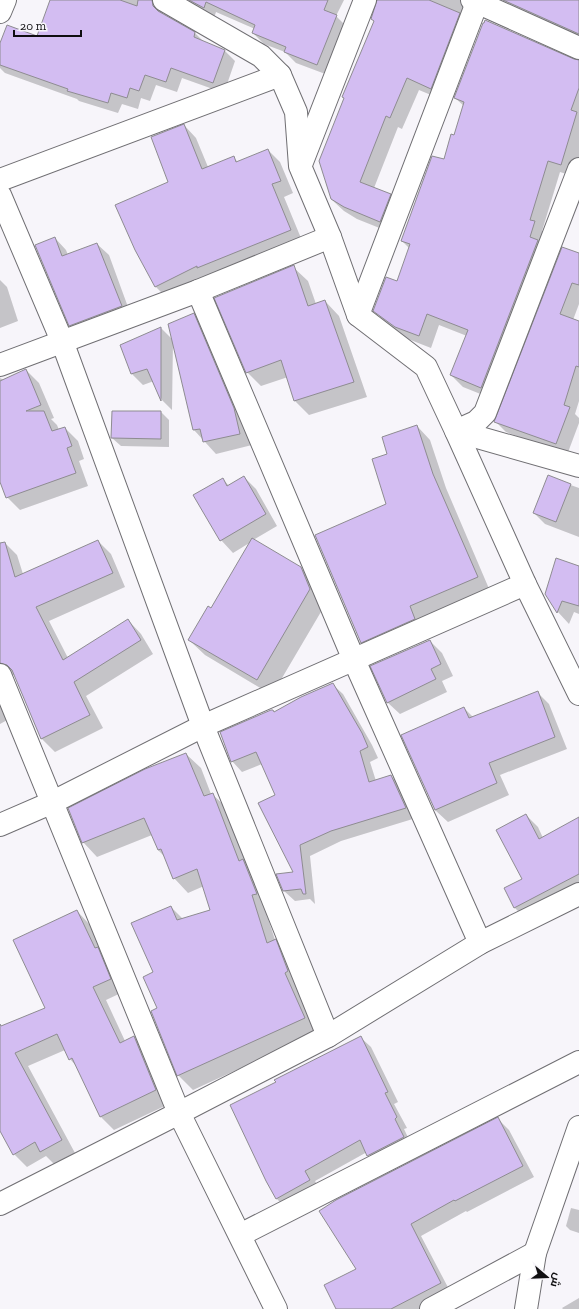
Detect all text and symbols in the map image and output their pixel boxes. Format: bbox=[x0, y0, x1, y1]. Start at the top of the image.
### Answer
scale bar bbox=[14, 12, 81, 38]
text: 20 m bbox=[20, 19, 47, 33]
north arrow bbox=[527, 1257, 567, 1297]
text: ش bbox=[548, 1271, 564, 1289]

